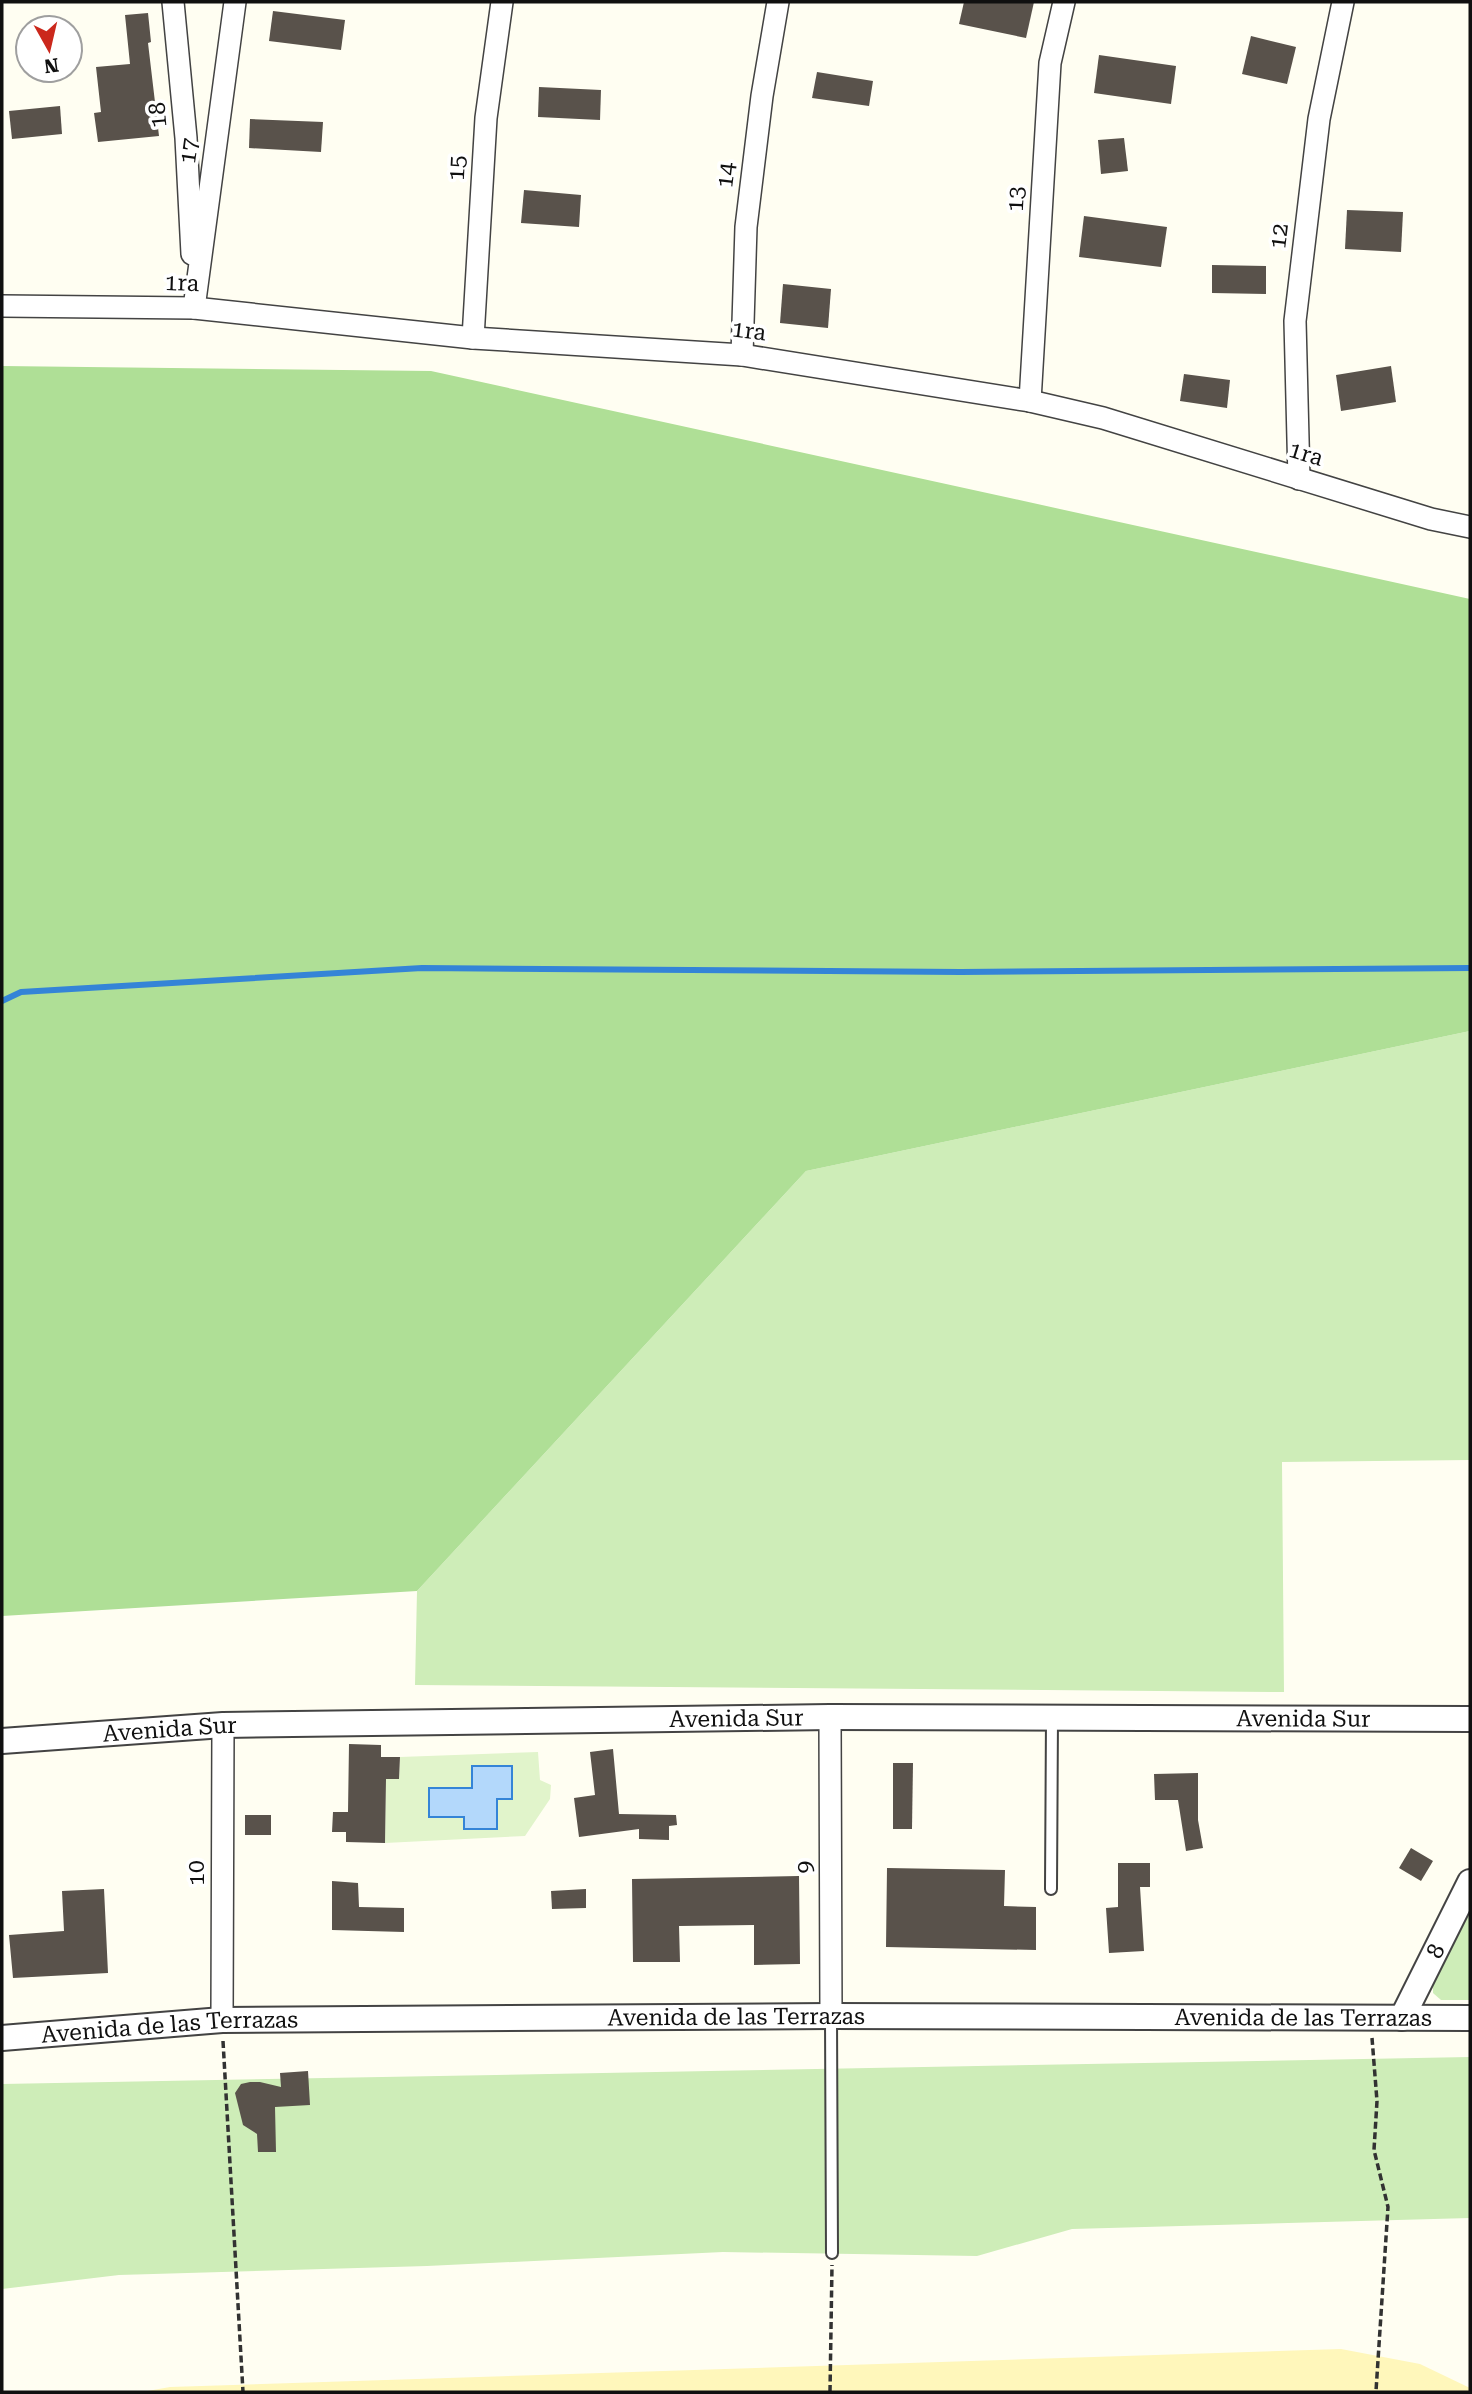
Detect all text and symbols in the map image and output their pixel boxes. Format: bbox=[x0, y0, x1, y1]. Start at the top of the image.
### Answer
north arrow bbox=[14, 14, 84, 84]
text: N bbox=[42, 53, 60, 78]
street label: 18 bbox=[143, 101, 173, 129]
street label: 17 bbox=[174, 136, 204, 166]
street label: 15 bbox=[443, 154, 471, 182]
street label: 14 bbox=[711, 160, 741, 189]
street label: 13 bbox=[1002, 185, 1030, 213]
street label: 12 bbox=[1264, 222, 1294, 250]
street label: 1ra bbox=[164, 269, 200, 297]
street label: 1ra bbox=[730, 315, 768, 347]
street label: 1ra bbox=[1286, 436, 1327, 472]
street label: Avenida Sur bbox=[669, 1704, 804, 1733]
street label: Avenida Sur bbox=[1236, 1705, 1371, 1732]
street label: Avenida Sur bbox=[102, 1711, 237, 1747]
street label: 10 bbox=[183, 1860, 210, 1886]
street label: 9 bbox=[791, 1860, 818, 1873]
street label: 8 bbox=[1421, 1939, 1451, 1963]
street label: Avenida de las Terrazas bbox=[607, 2002, 865, 2031]
street label: Avenida de las Terrazas bbox=[1174, 2004, 1432, 2031]
street label: Avenida de las Terrazas bbox=[40, 2006, 298, 2048]

